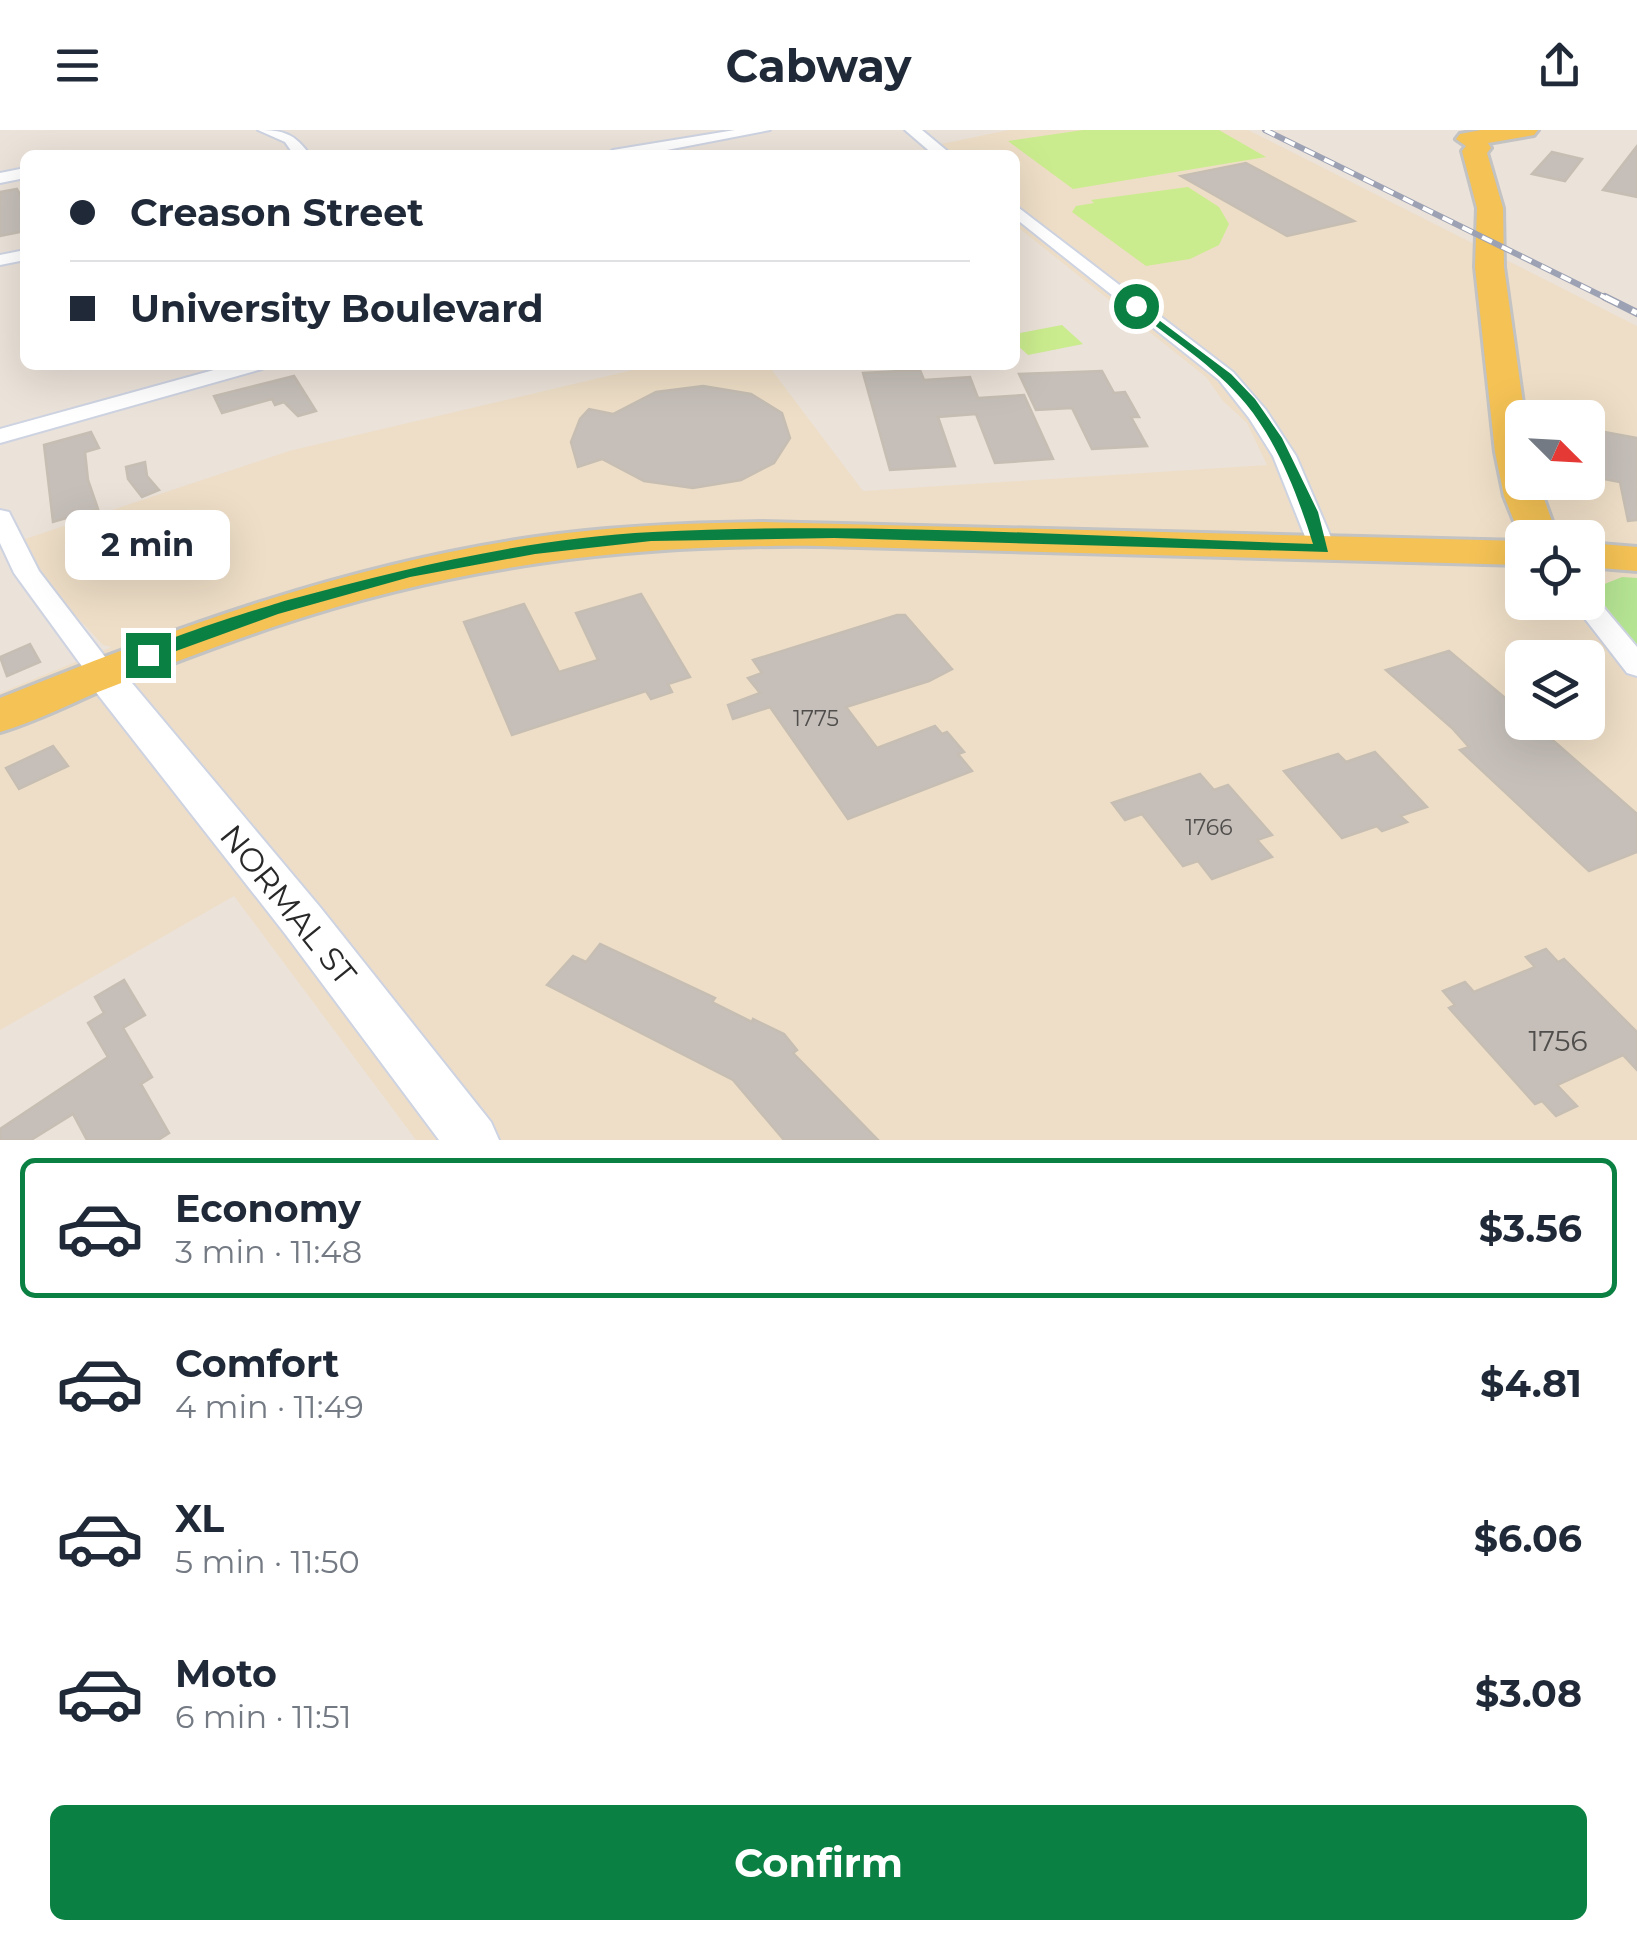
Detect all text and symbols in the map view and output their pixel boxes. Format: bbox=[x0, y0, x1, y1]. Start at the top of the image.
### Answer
icon: menu bbox=[50, 38, 105, 93]
text: Cabway bbox=[725, 38, 912, 93]
icon: share bbox=[1532, 38, 1587, 93]
text: Creason Street bbox=[130, 189, 424, 236]
route start bbox=[1114, 284, 1159, 329]
text: University Boulevard bbox=[130, 285, 544, 332]
north arrow bbox=[1505, 400, 1605, 500]
map controls bbox=[1505, 400, 1605, 740]
callout: 2 min bbox=[66, 510, 230, 580]
button: locate bbox=[1505, 520, 1605, 620]
text: 2 min bbox=[101, 525, 194, 564]
route end bbox=[126, 633, 171, 678]
button: layers bbox=[1505, 640, 1605, 740]
house number: 1775 bbox=[793, 705, 839, 732]
house number: 1766 bbox=[1185, 814, 1233, 841]
street label: NORMAL ST bbox=[212, 817, 365, 993]
house number: 1756 bbox=[1529, 1024, 1587, 1058]
icon: car bbox=[55, 1183, 145, 1273]
text: Economy bbox=[175, 1185, 361, 1232]
text: $3.56 bbox=[1479, 1205, 1582, 1252]
text: 3 min · 11:48 bbox=[175, 1232, 362, 1271]
icon: car bbox=[55, 1338, 145, 1428]
text: Comfort bbox=[175, 1340, 339, 1387]
text: $4.81 bbox=[1480, 1360, 1582, 1407]
text: 4 min · 11:49 bbox=[175, 1387, 364, 1426]
icon: car bbox=[55, 1493, 145, 1583]
text: XL bbox=[175, 1495, 224, 1542]
text: $6.06 bbox=[1474, 1515, 1582, 1562]
text: 5 min · 11:50 bbox=[175, 1542, 360, 1581]
icon: car bbox=[55, 1648, 145, 1738]
text: Moto bbox=[175, 1650, 277, 1697]
text: $3.08 bbox=[1475, 1670, 1582, 1717]
text: 6 min · 11:51 bbox=[175, 1697, 351, 1736]
button: Confirm bbox=[50, 1805, 1587, 1920]

